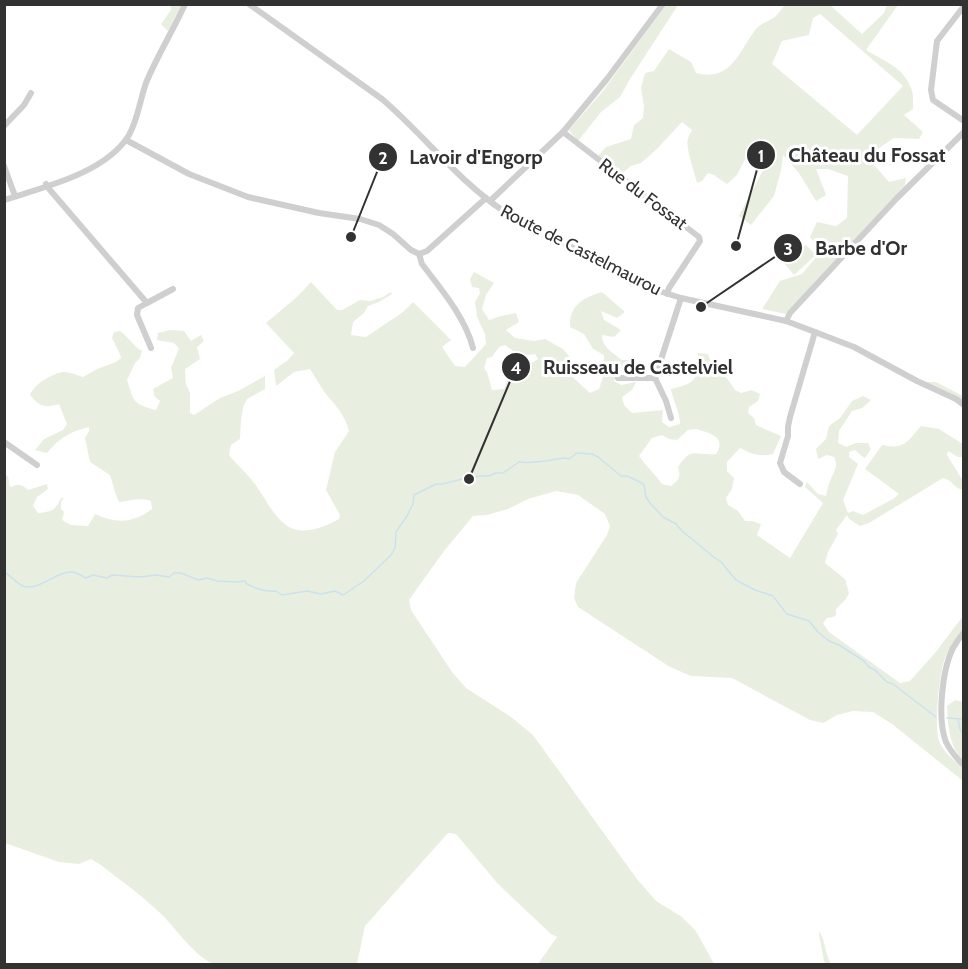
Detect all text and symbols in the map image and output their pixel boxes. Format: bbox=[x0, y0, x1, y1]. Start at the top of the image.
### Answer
callout: Château du Fossat bbox=[746, 136, 958, 174]
callout: Lavoir d'Engorp bbox=[368, 138, 555, 176]
text: Château du Fossat bbox=[788, 143, 946, 167]
text: Lavoir d'Engorp bbox=[409, 145, 543, 169]
text: 1 bbox=[758, 145, 764, 167]
text: 2 bbox=[378, 147, 388, 169]
street label: Rue du Fossat bbox=[595, 154, 691, 234]
street label: Route de Castelmaurou bbox=[497, 200, 665, 300]
callout: Barbe d'Or bbox=[773, 229, 919, 267]
text: Barbe d'Or bbox=[815, 236, 907, 260]
text: 3 bbox=[783, 238, 793, 260]
callout: Ruisseau de Castelviel bbox=[501, 348, 745, 386]
text: Ruisseau de Castelviel bbox=[543, 355, 733, 379]
text: 4 bbox=[510, 357, 522, 379]

